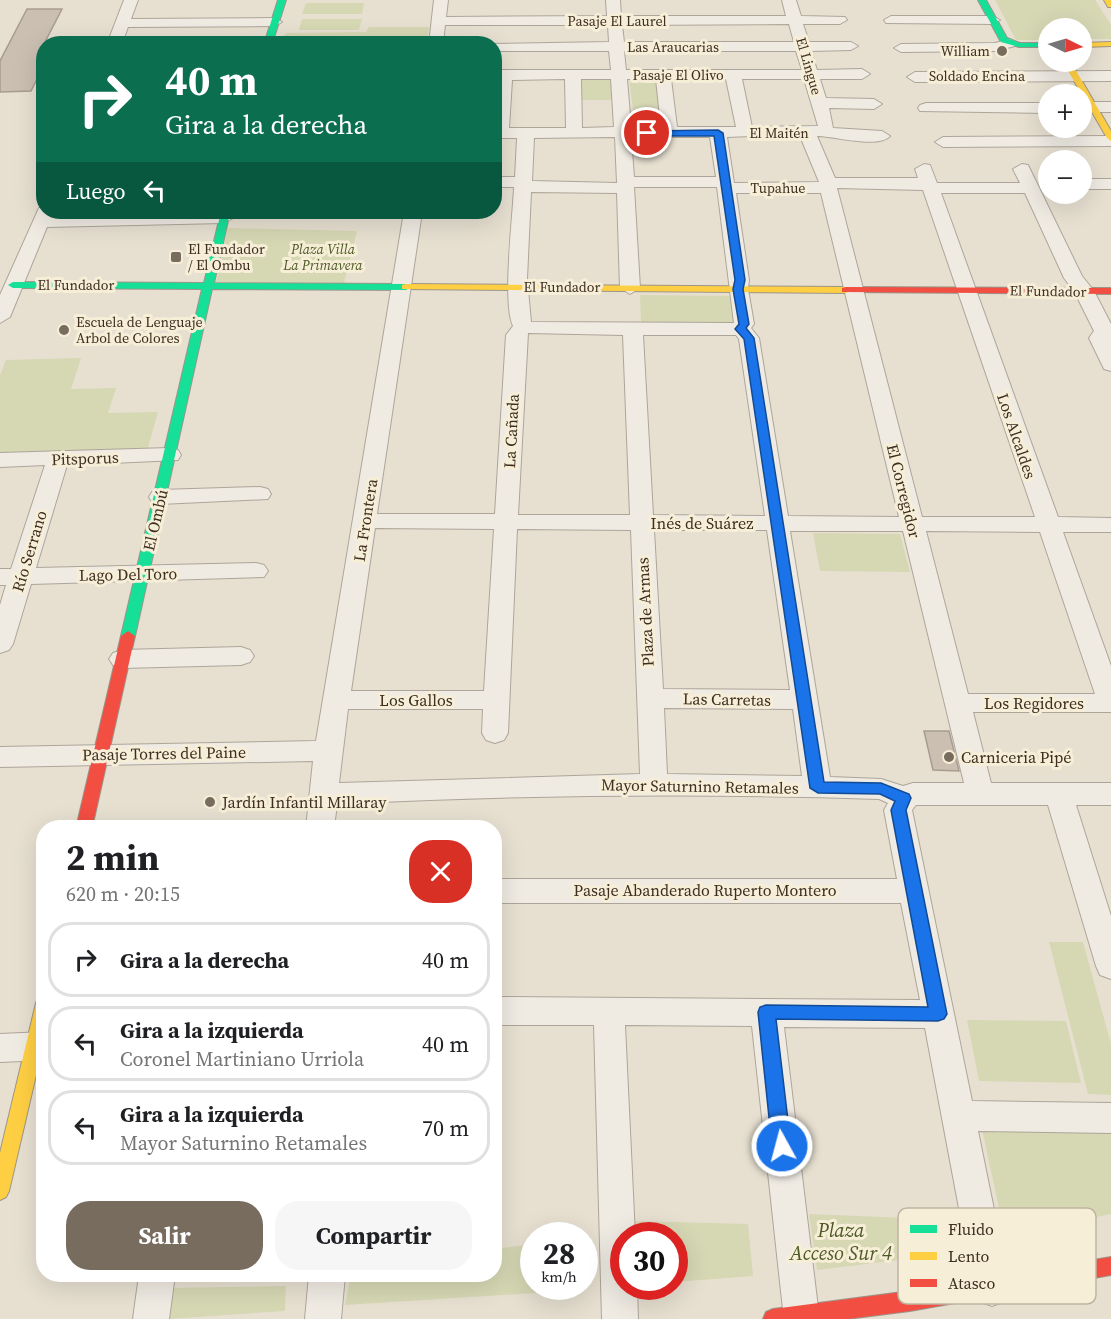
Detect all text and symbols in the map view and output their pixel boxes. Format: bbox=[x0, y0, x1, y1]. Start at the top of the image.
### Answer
street label: Pasaje El Laurel bbox=[567, 11, 667, 31]
north arrow bbox=[1038, 18, 1092, 72]
map controls bbox=[1038, 18, 1092, 204]
street label: El Lingue bbox=[791, 35, 827, 97]
street label: Las Araucarias bbox=[627, 37, 719, 57]
place label: William bbox=[940, 41, 990, 61]
marker: William bbox=[995, 44, 1009, 58]
text: 40 m bbox=[165, 51, 258, 109]
icon: right bbox=[66, 60, 144, 138]
street label: Pasaje El Olivo bbox=[632, 65, 724, 85]
street label: Soldado Encina bbox=[929, 66, 1026, 86]
button: + bbox=[1038, 84, 1092, 138]
text: Gira a la derecha bbox=[165, 106, 367, 143]
pin bbox=[621, 107, 672, 158]
icon: arrive bbox=[630, 116, 663, 149]
street label: El Maitén bbox=[749, 123, 809, 143]
button: − bbox=[1038, 150, 1092, 204]
icon: left bbox=[138, 174, 171, 207]
text: Luego bbox=[66, 176, 126, 206]
street label: Tupahue bbox=[751, 178, 805, 198]
place label: El Fundador / El Ombu bbox=[188, 239, 265, 275]
park label: Plaza Villa La Primavera bbox=[282, 239, 363, 275]
marker: El Fundador / El Ombu bbox=[169, 250, 183, 264]
street label: El Fundador bbox=[38, 275, 114, 295]
street label: El Fundador bbox=[524, 277, 600, 297]
street label: El Fundador bbox=[1009, 280, 1087, 302]
place label: Escuela de Lenguaje Arbol de Colores bbox=[76, 312, 203, 348]
marker: Escuela de Lenguaje Arbol de Colores bbox=[57, 323, 71, 337]
street label: Los Alcaldes bbox=[992, 390, 1042, 482]
street label: La Cañada bbox=[498, 392, 524, 469]
street label: El Corregidor bbox=[882, 442, 926, 541]
street label: Pitsporus bbox=[51, 446, 119, 470]
street label: La Frontera bbox=[348, 476, 383, 563]
street label: El Ombú bbox=[137, 487, 173, 553]
street label: Río Serrano bbox=[6, 507, 52, 594]
street label: Inés de Suárez bbox=[651, 512, 753, 534]
street label: Plaza de Armas bbox=[631, 557, 659, 667]
street label: Lago Del Toro bbox=[79, 562, 178, 586]
street label: Las Carretas bbox=[683, 687, 771, 711]
street label: Los Gallos bbox=[379, 689, 453, 711]
street label: Los Regidores bbox=[984, 692, 1084, 714]
street label: Pasaje Torres del Paine bbox=[82, 741, 246, 765]
place label: Carniceria Pipé bbox=[961, 746, 1071, 768]
marker: Carniceria Pipé bbox=[942, 750, 956, 764]
street label: Mayor Saturnino Retamales bbox=[601, 773, 799, 799]
place label: Jardín Infantil Millaray bbox=[221, 791, 387, 813]
marker: Jardín Infantil Millaray bbox=[203, 795, 217, 809]
text: 2 min bbox=[66, 833, 159, 882]
button: close bbox=[409, 840, 472, 903]
street label: Pasaje Abanderado Ruperto Montero bbox=[573, 879, 837, 901]
text: 620 m · 20:15 bbox=[66, 880, 180, 908]
icon: right bbox=[69, 943, 102, 976]
text: Gira a la derecha bbox=[120, 945, 289, 975]
text: 40 m bbox=[422, 945, 469, 975]
text: Gira a la izquierda bbox=[120, 1015, 304, 1045]
icon: left bbox=[69, 1027, 102, 1060]
text: 40 m bbox=[422, 1029, 469, 1059]
text: Coronel Martiniano Urriola bbox=[120, 1045, 364, 1073]
text: Gira a la izquierda bbox=[120, 1099, 304, 1129]
icon: left bbox=[69, 1111, 102, 1144]
text: 70 m bbox=[422, 1113, 469, 1143]
position arrow bbox=[750, 1114, 814, 1178]
text: Mayor Saturnino Retamales bbox=[120, 1129, 367, 1157]
button: Salir bbox=[66, 1201, 263, 1270]
button: Compartir bbox=[275, 1201, 472, 1270]
legend bbox=[898, 1208, 1096, 1304]
park label: Plaza Acceso Sur 4 bbox=[789, 1216, 892, 1267]
text: Fluido bbox=[948, 1218, 994, 1240]
speed limit sign: 30 bbox=[610, 1222, 688, 1300]
text: 28 bbox=[543, 1233, 575, 1274]
text: Lento bbox=[948, 1245, 990, 1267]
text: km/h bbox=[541, 1266, 577, 1287]
text: Atasco bbox=[948, 1272, 995, 1294]

